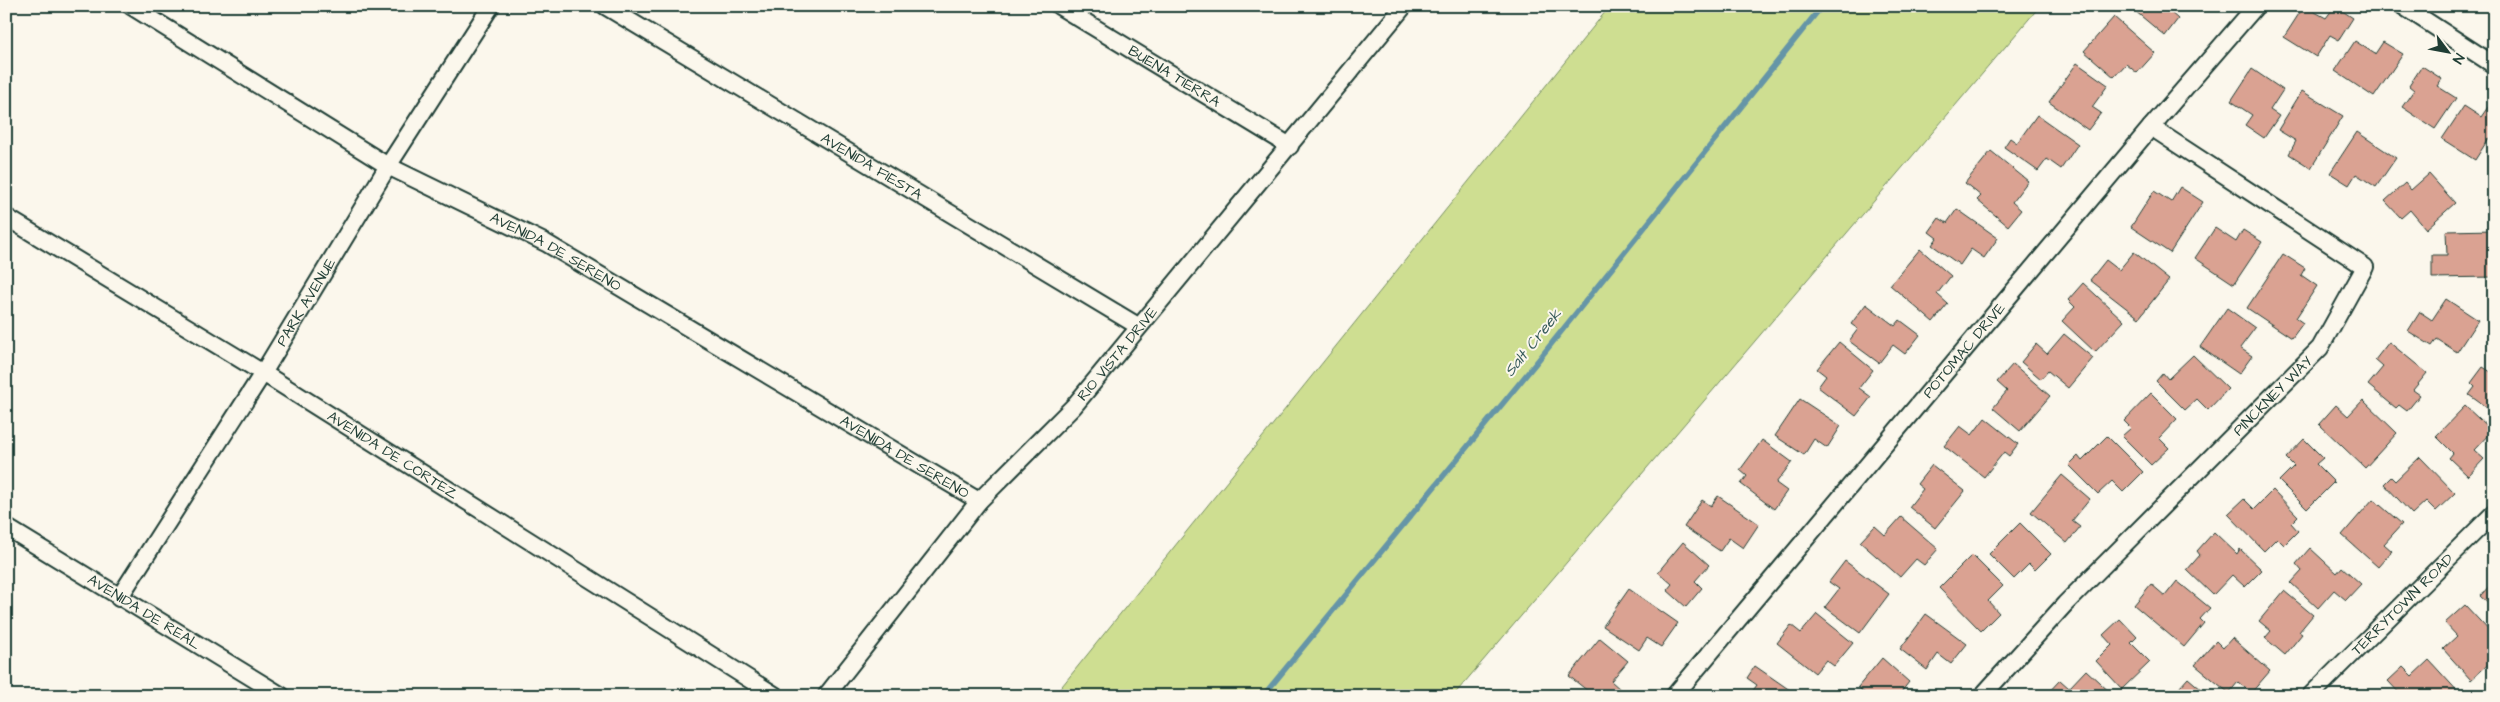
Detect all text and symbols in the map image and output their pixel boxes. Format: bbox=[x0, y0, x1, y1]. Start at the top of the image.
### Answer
north arrow bbox=[2422, 28, 2472, 78]
street label: BUENA TIERRA bbox=[1124, 40, 1225, 113]
text: N bbox=[2447, 49, 2469, 68]
street label: AVENIDA FIESTA bbox=[817, 128, 926, 205]
street label: AVENIDA DE SERENO bbox=[486, 207, 625, 297]
street label: PARK AVENUE bbox=[272, 254, 341, 350]
street label: POTOMAC DRIVE bbox=[1918, 298, 2010, 403]
street label: RIO VISTA DRIVE bbox=[1072, 302, 1163, 406]
water label: Salt Creek bbox=[1499, 303, 1568, 381]
street label: PINCKNEY WAY bbox=[2228, 351, 2317, 441]
street label: AVENIDA DE CORTEZ bbox=[323, 406, 462, 504]
street label: AVENIDA DE SERENO bbox=[836, 410, 973, 504]
street label: TERRYTOWN ROAD bbox=[2347, 549, 2459, 660]
street label: AVENIDA DE REAL bbox=[83, 569, 205, 655]

